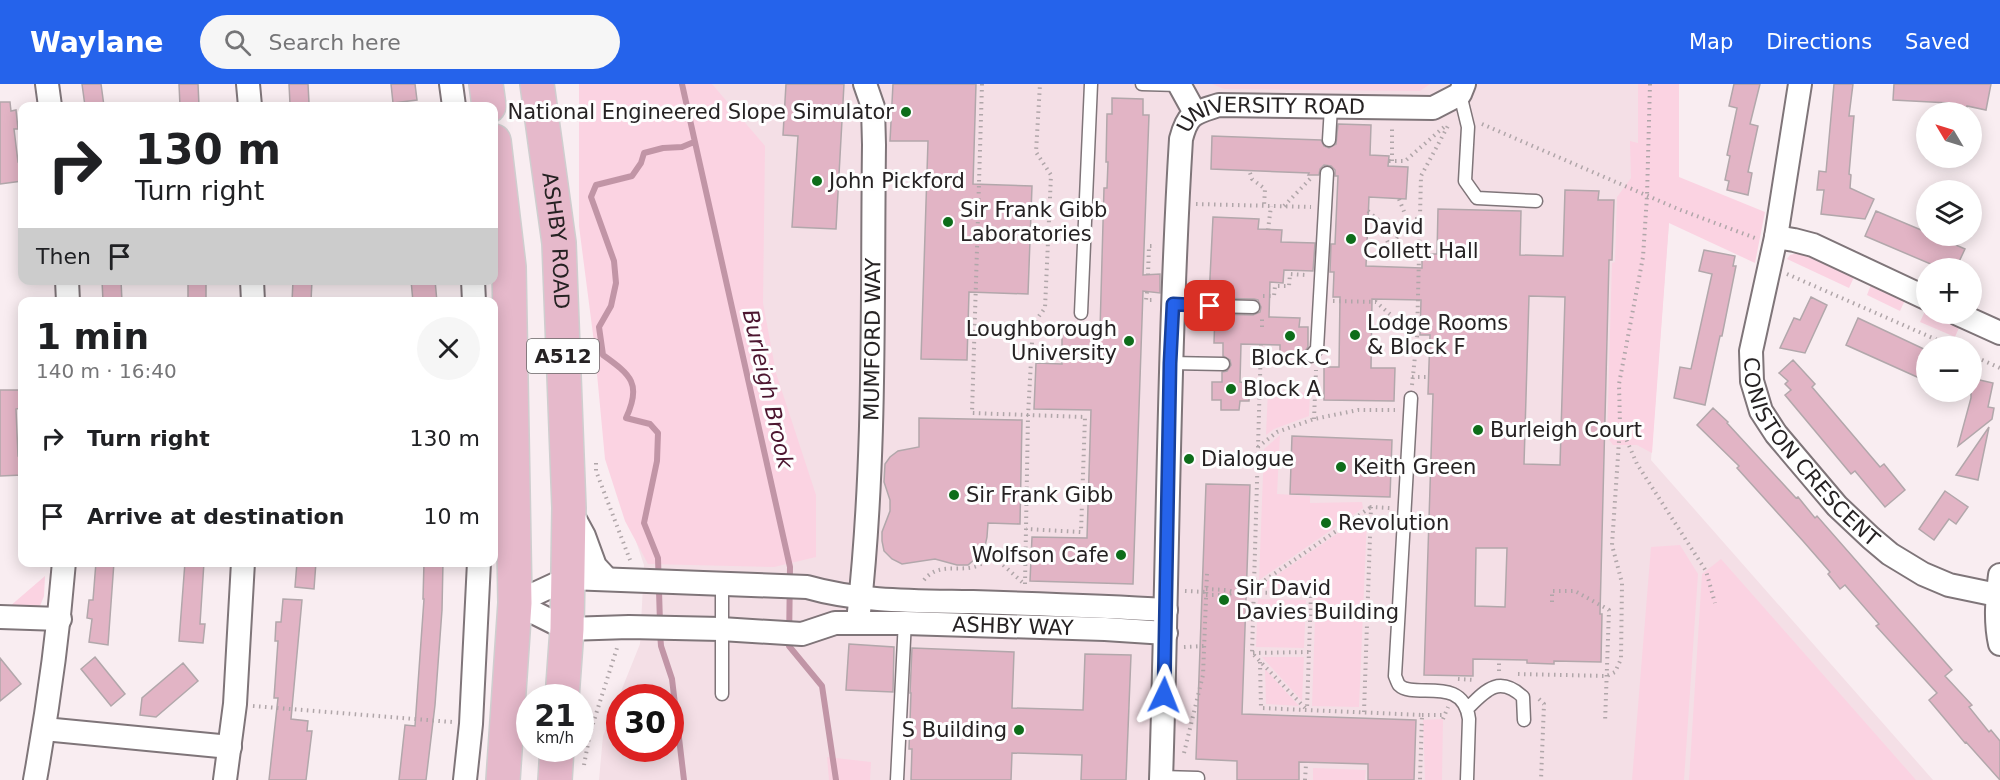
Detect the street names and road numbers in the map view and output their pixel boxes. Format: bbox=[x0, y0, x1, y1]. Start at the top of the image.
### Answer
street label: UNIVERSITY ROAD bbox=[1172, 92, 1365, 136]
street label: ASHBY ROAD bbox=[537, 171, 573, 310]
street label: MUMFORD WAY bbox=[859, 258, 885, 421]
road number: A512 bbox=[527, 339, 599, 373]
street label: CONISTON CRESCENT bbox=[1739, 357, 1884, 552]
street label: ASHBY WAY bbox=[952, 612, 1074, 640]

